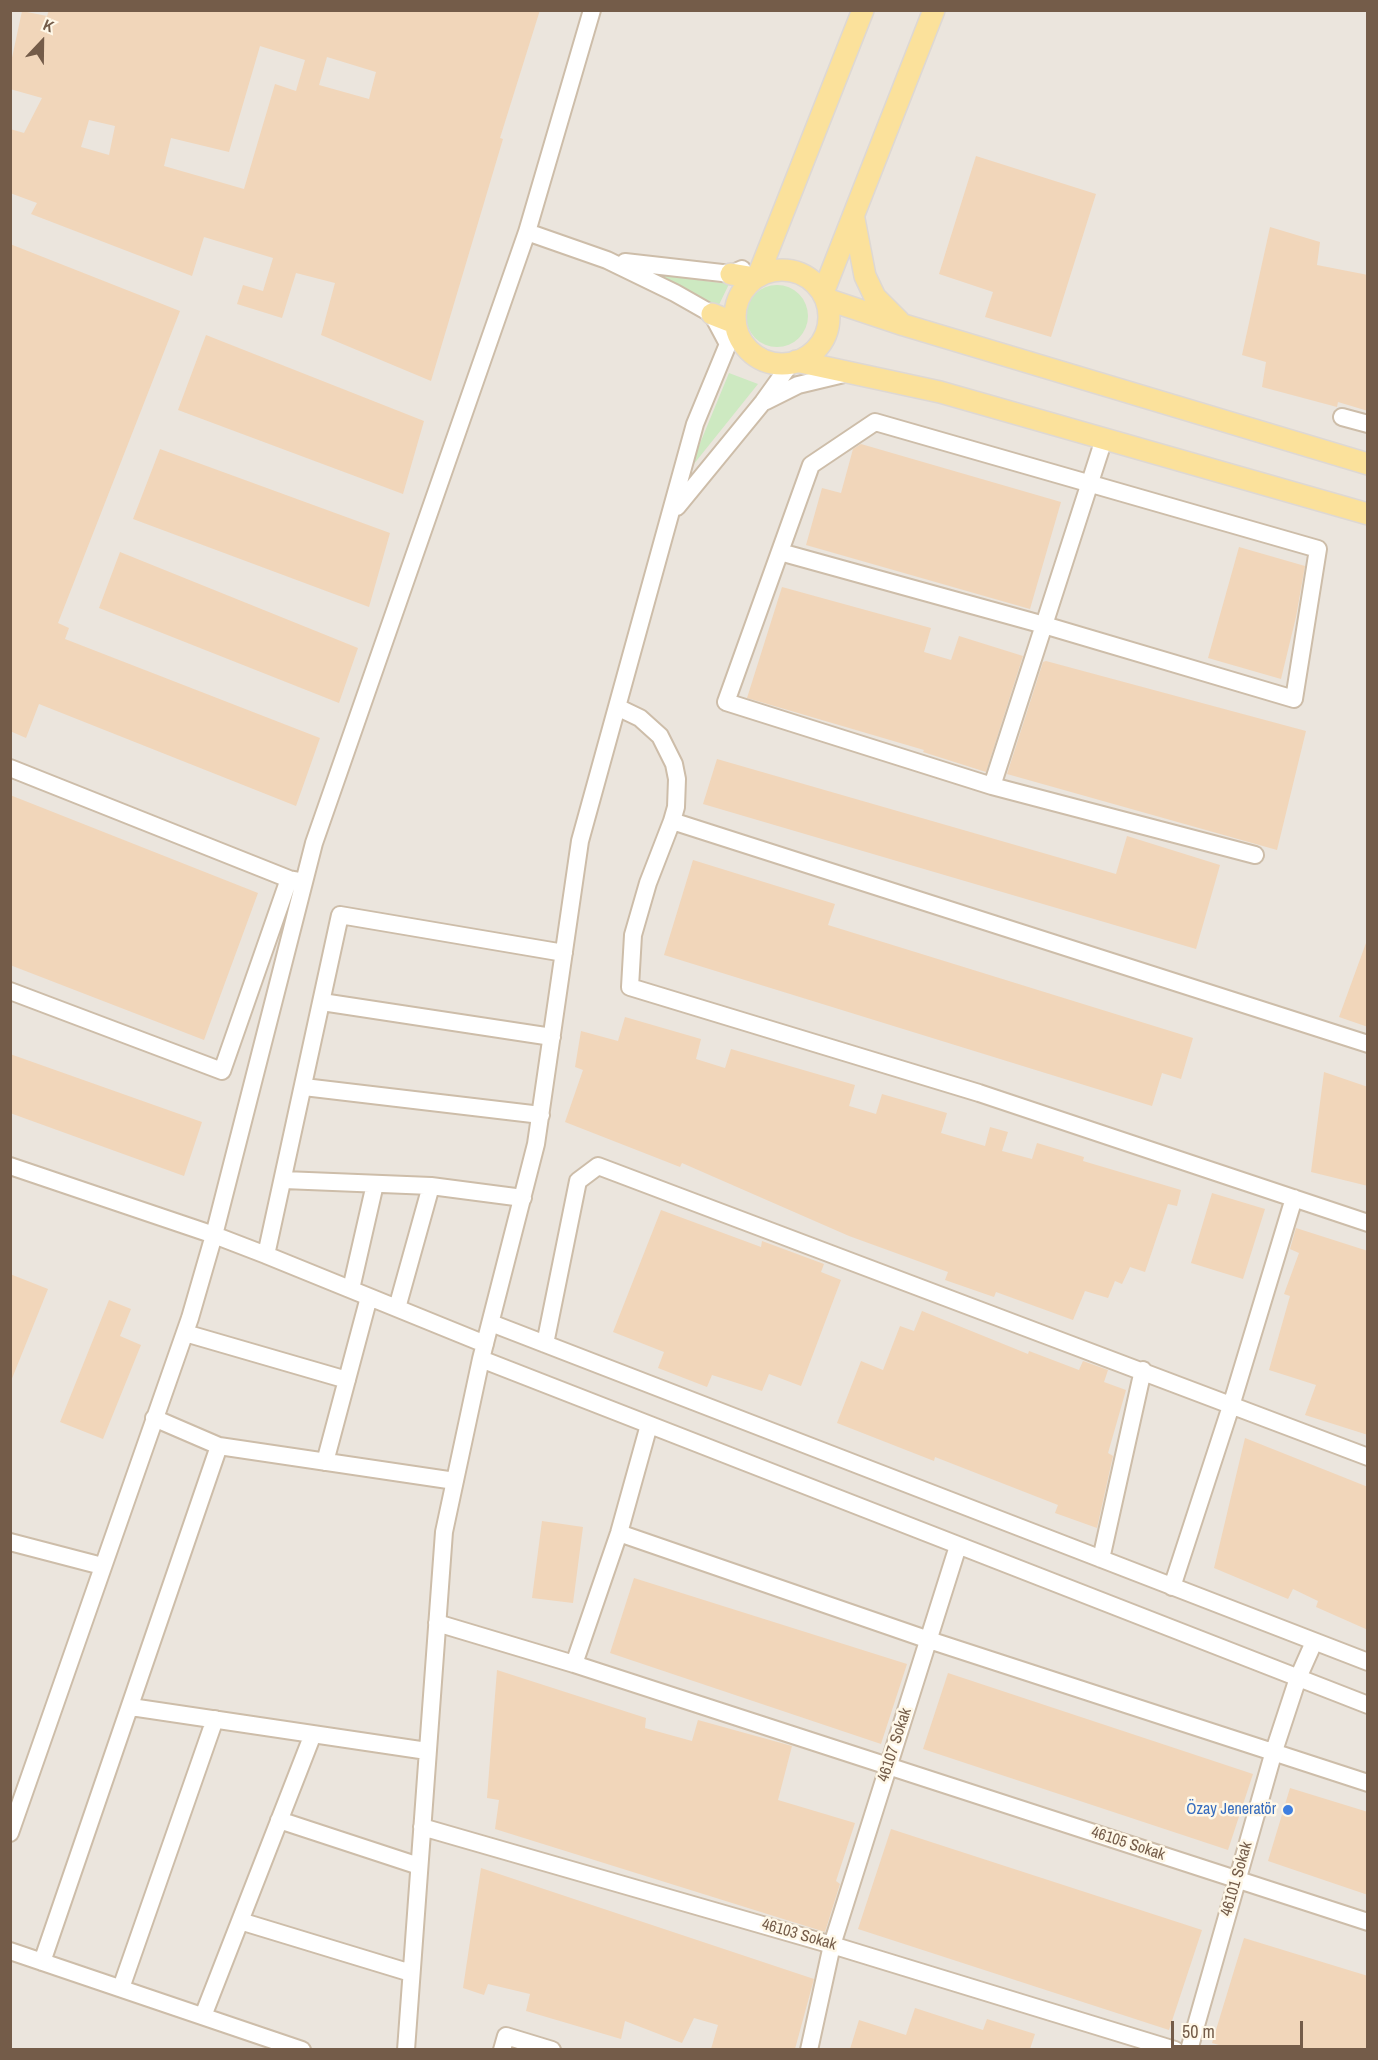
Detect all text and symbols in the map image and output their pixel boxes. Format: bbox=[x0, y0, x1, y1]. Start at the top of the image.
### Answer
north arrow bbox=[12, 12, 72, 72]
text: K bbox=[40, 13, 57, 37]
street label: 46107 Sokak bbox=[874, 1706, 916, 1784]
place label: Özay Jeneratör bbox=[1186, 1800, 1276, 1820]
marker: Özay Jeneratör bbox=[1281, 1803, 1295, 1817]
street label: 46105 Sokak bbox=[1089, 1823, 1167, 1865]
street label: 46101 Sokak bbox=[1217, 1840, 1257, 1918]
street label: 46103 Sokak bbox=[760, 1915, 838, 1955]
scale bar bbox=[1174, 2009, 1306, 2047]
text: 50 m bbox=[1182, 2019, 1215, 2044]

